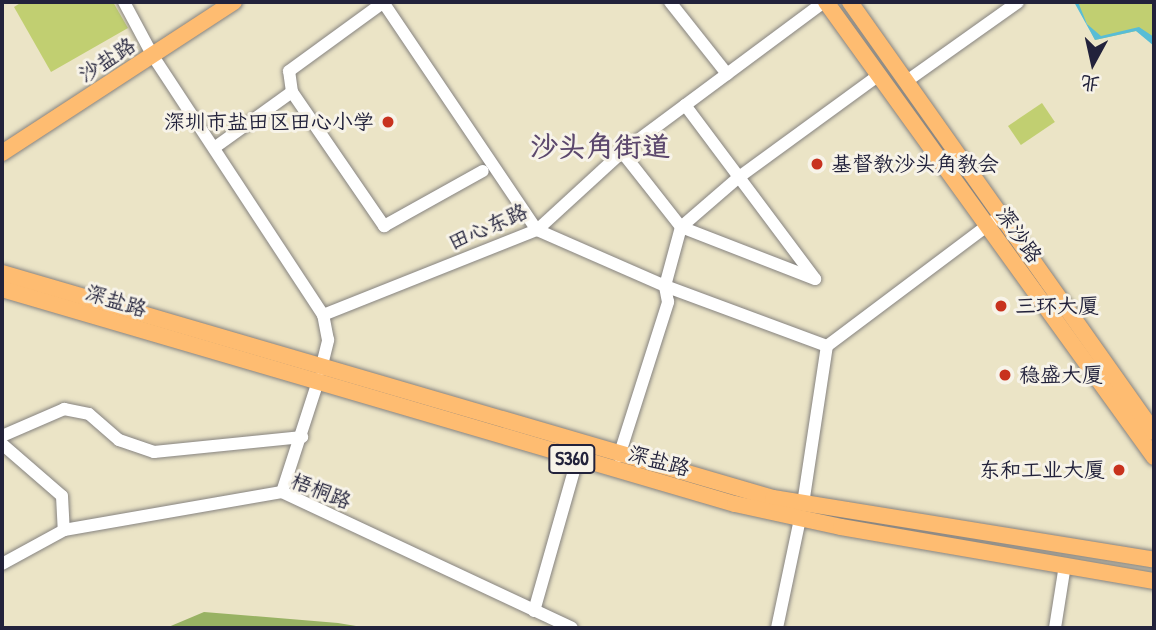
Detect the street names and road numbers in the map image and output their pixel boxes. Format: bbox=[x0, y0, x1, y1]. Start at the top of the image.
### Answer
street label: 沙盐路 bbox=[74, 32, 140, 88]
street label: 田心东路 bbox=[445, 198, 531, 256]
street label: 深沙路 bbox=[991, 202, 1047, 268]
street label: 深盐路 bbox=[82, 280, 150, 322]
street label: 深盐路 bbox=[625, 441, 693, 481]
road number: S360 bbox=[548, 444, 596, 474]
street label: 梧桐路 bbox=[287, 468, 355, 514]

